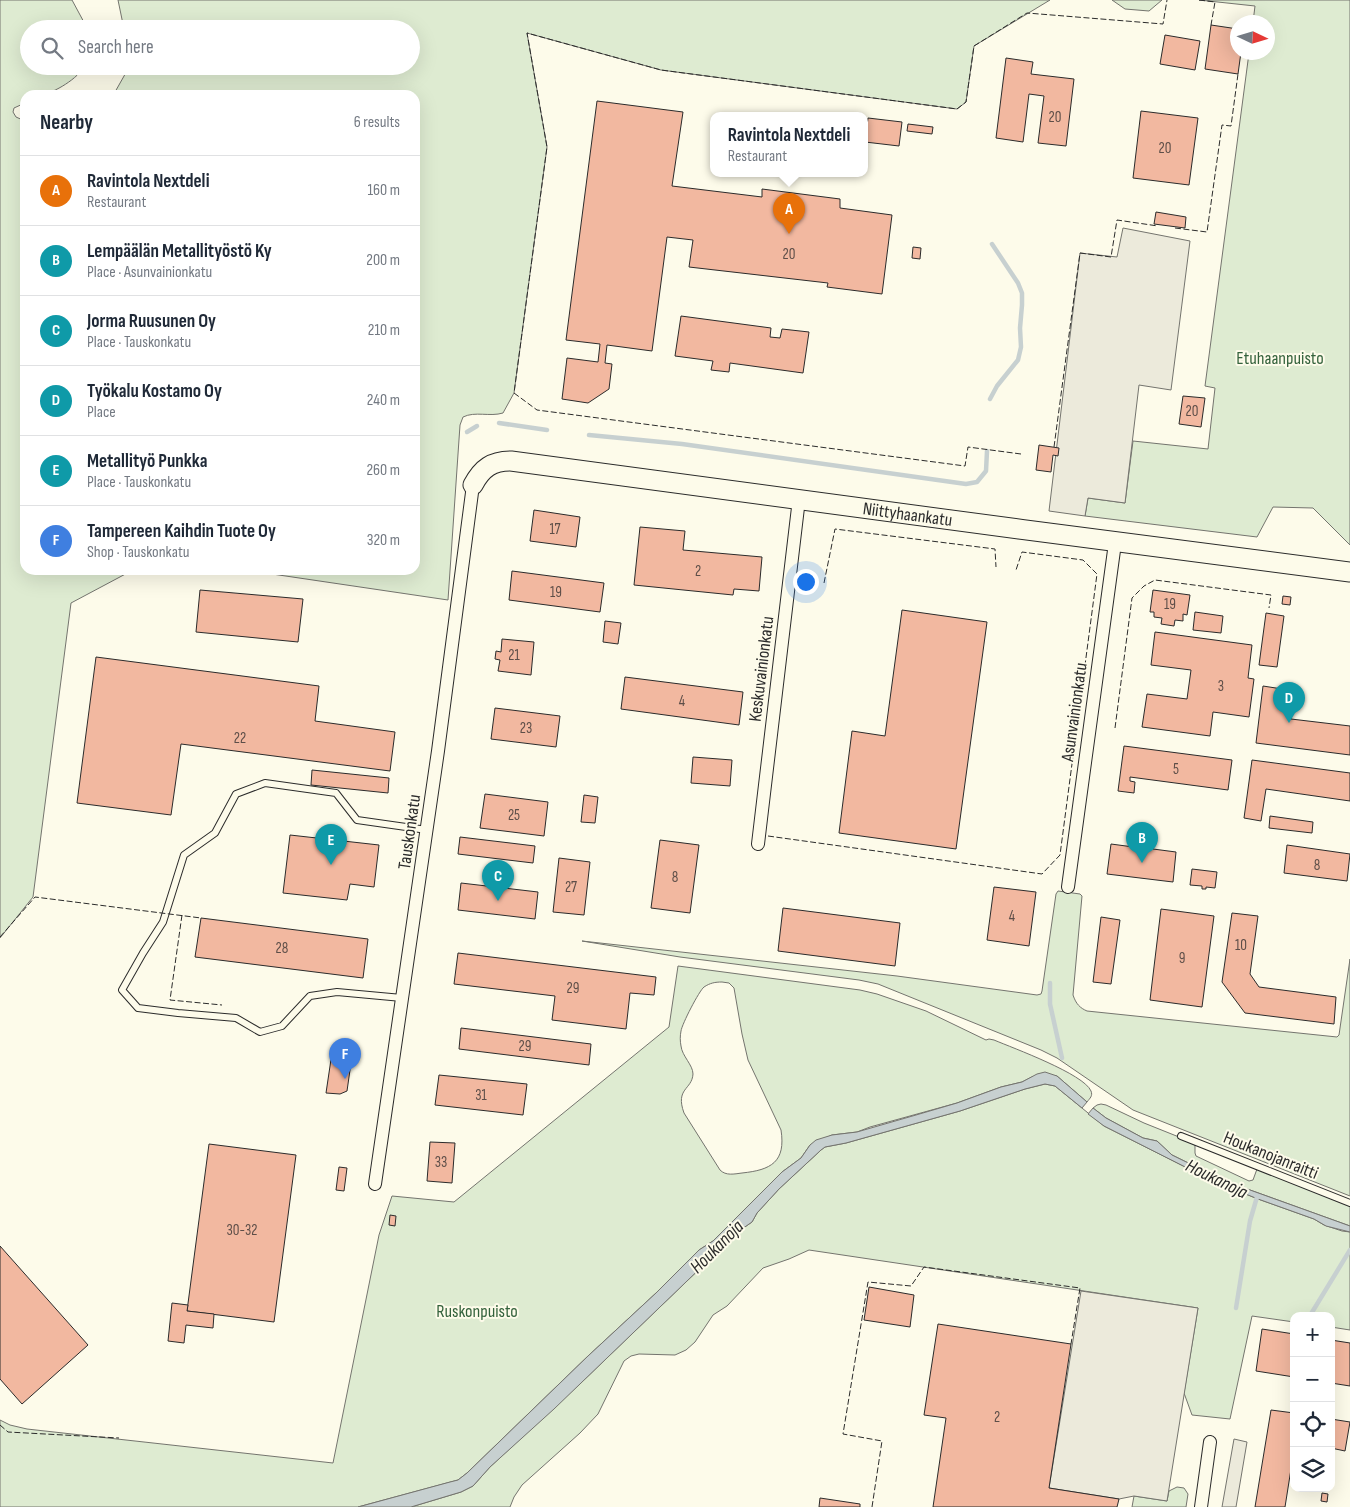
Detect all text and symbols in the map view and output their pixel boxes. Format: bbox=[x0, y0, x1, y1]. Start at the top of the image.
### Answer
north arrow bbox=[1230, 15, 1275, 60]
search box bbox=[20, 20, 420, 75]
icon: search bbox=[38, 34, 66, 62]
text: Search here bbox=[78, 36, 154, 59]
house number: 20 bbox=[1049, 108, 1061, 127]
text: Nearby bbox=[40, 110, 93, 135]
popup bbox=[710, 112, 868, 177]
text: 6 results bbox=[354, 113, 400, 132]
text: Ravintola Nextdeli bbox=[728, 124, 850, 147]
house number: 20 bbox=[1159, 139, 1171, 158]
text: Restaurant bbox=[728, 147, 787, 166]
text: Ravintola Nextdeli bbox=[87, 170, 210, 193]
text: A bbox=[52, 181, 60, 200]
text: 160 m bbox=[367, 181, 400, 200]
text: Restaurant bbox=[87, 193, 146, 212]
pin: A bbox=[773, 193, 805, 234]
text: Lempäälän Metallityöstö Ky bbox=[87, 240, 272, 263]
house number: 20 bbox=[783, 245, 795, 264]
text: B bbox=[52, 251, 60, 270]
text: 200 m bbox=[366, 251, 400, 270]
text: Place · Asunvainionkatu bbox=[87, 263, 212, 282]
text: Jorma Ruusunen Oy bbox=[87, 310, 216, 333]
text: C bbox=[52, 321, 60, 340]
text: 210 m bbox=[368, 321, 400, 340]
text: Place · Tauskonkatu bbox=[87, 333, 191, 352]
park label: Etuhaanpuisto bbox=[1236, 348, 1324, 369]
text: Työkalu Kostamo Oy bbox=[87, 380, 222, 403]
text: D bbox=[52, 391, 60, 410]
text: 240 m bbox=[367, 391, 400, 410]
house number: 20 bbox=[1186, 402, 1198, 421]
text: Place bbox=[87, 403, 116, 422]
text: Metallityö Punkka bbox=[87, 450, 207, 473]
text: E bbox=[53, 461, 59, 480]
text: 260 m bbox=[366, 461, 400, 480]
text: Place · Tauskonkatu bbox=[87, 473, 191, 492]
street label: Niittyhaankatu bbox=[862, 498, 954, 531]
text: Tampereen Kaihdin Tuote Oy bbox=[87, 520, 276, 543]
house number: 17 bbox=[549, 520, 561, 539]
text: F bbox=[53, 531, 59, 550]
text: 320 m bbox=[367, 531, 400, 550]
text: Shop · Tauskonkatu bbox=[87, 543, 189, 562]
house number: 2 bbox=[695, 562, 701, 581]
your location bbox=[793, 569, 819, 595]
house number: 19 bbox=[550, 583, 562, 602]
house number: 19 bbox=[1164, 595, 1176, 614]
street label: Keskuvainionkatu bbox=[745, 615, 778, 723]
house number: 21 bbox=[508, 646, 520, 665]
street label: Asunvainionkatu bbox=[1057, 661, 1092, 764]
house number: 3 bbox=[1218, 677, 1224, 696]
pin: D bbox=[1273, 682, 1305, 723]
house number: 4 bbox=[679, 692, 685, 711]
house number: 23 bbox=[520, 719, 532, 738]
house number: 22 bbox=[234, 729, 246, 748]
house number: 5 bbox=[1173, 760, 1179, 779]
street label: Tauskonkatu bbox=[394, 793, 425, 871]
house number: 25 bbox=[508, 806, 520, 825]
pin: B bbox=[1126, 822, 1158, 863]
pin: E bbox=[315, 824, 347, 865]
house number: 8 bbox=[1314, 856, 1320, 875]
pin: C bbox=[482, 860, 514, 901]
house number: 8 bbox=[672, 868, 678, 887]
house number: 27 bbox=[565, 878, 577, 897]
house number: 4 bbox=[1009, 907, 1015, 926]
house number: 10 bbox=[1235, 936, 1247, 955]
house number: 28 bbox=[276, 939, 288, 958]
house number: 9 bbox=[1179, 949, 1185, 968]
house number: 29 bbox=[567, 979, 579, 998]
house number: 29 bbox=[519, 1037, 531, 1056]
pin: F bbox=[329, 1038, 361, 1079]
house number: 31 bbox=[475, 1086, 488, 1105]
street label: Houkanojanraitti bbox=[1220, 1127, 1321, 1184]
house number: 33 bbox=[435, 1153, 447, 1172]
water label: Houkanoja bbox=[1182, 1155, 1251, 1204]
water label: Houkanoja bbox=[686, 1215, 749, 1279]
house number: 30-32 bbox=[227, 1221, 257, 1240]
park label: Ruskonpuisto bbox=[436, 1301, 518, 1322]
map controls bbox=[1290, 1312, 1335, 1492]
button: + bbox=[1290, 1312, 1335, 1357]
button: − bbox=[1290, 1357, 1335, 1402]
button: locate bbox=[1290, 1402, 1335, 1447]
house number: 2 bbox=[994, 1408, 1000, 1427]
button: layers bbox=[1290, 1447, 1335, 1492]

